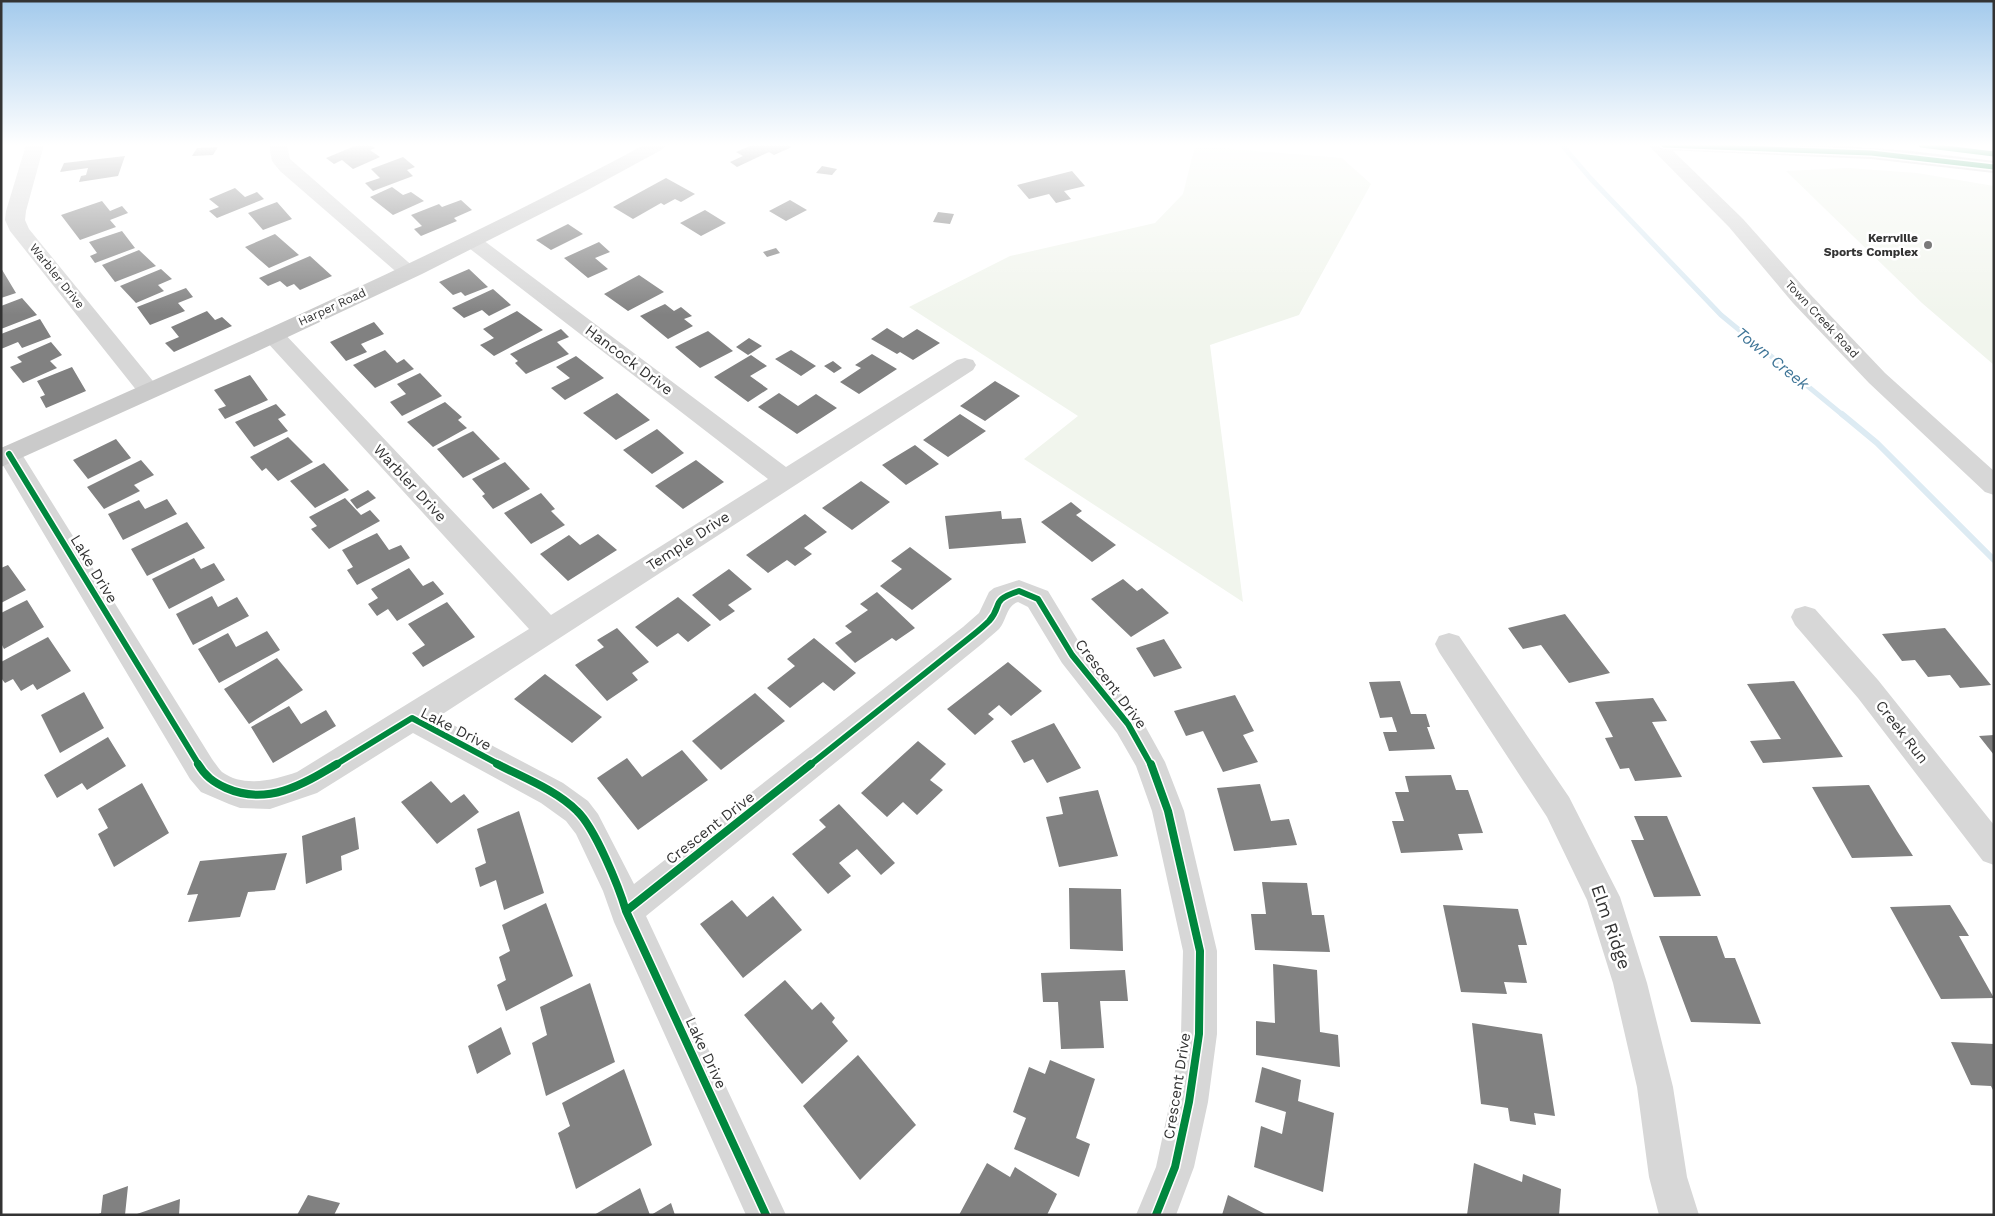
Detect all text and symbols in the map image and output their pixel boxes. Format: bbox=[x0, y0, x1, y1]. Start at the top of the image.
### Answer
place label: Kerrville Sports Complex bbox=[1824, 231, 1918, 259]
marker: Kerrville Sports Complex bbox=[1922, 239, 1934, 251]
street label: Warbler Drive bbox=[27, 241, 87, 311]
street label: Town Creek Road bbox=[1782, 277, 1862, 361]
street label: Harper Road bbox=[296, 285, 368, 329]
street label: Hancock Drive bbox=[582, 321, 676, 399]
water label: Town Creek bbox=[1732, 323, 1814, 394]
street label: Warbler Drive bbox=[370, 441, 450, 525]
street label: Temple Drive bbox=[643, 507, 733, 575]
street label: Lake Drive bbox=[67, 531, 121, 607]
street label: Crescent Drive bbox=[1071, 636, 1151, 732]
street label: Creek Run bbox=[1872, 697, 1932, 767]
street label: Lake Drive bbox=[418, 704, 494, 754]
street label: Crescent Drive bbox=[662, 788, 758, 868]
street label: Elm Ridge bbox=[1587, 882, 1636, 972]
street label: Lake Drive bbox=[682, 1014, 730, 1092]
street label: Crescent Drive bbox=[1160, 1031, 1194, 1141]

